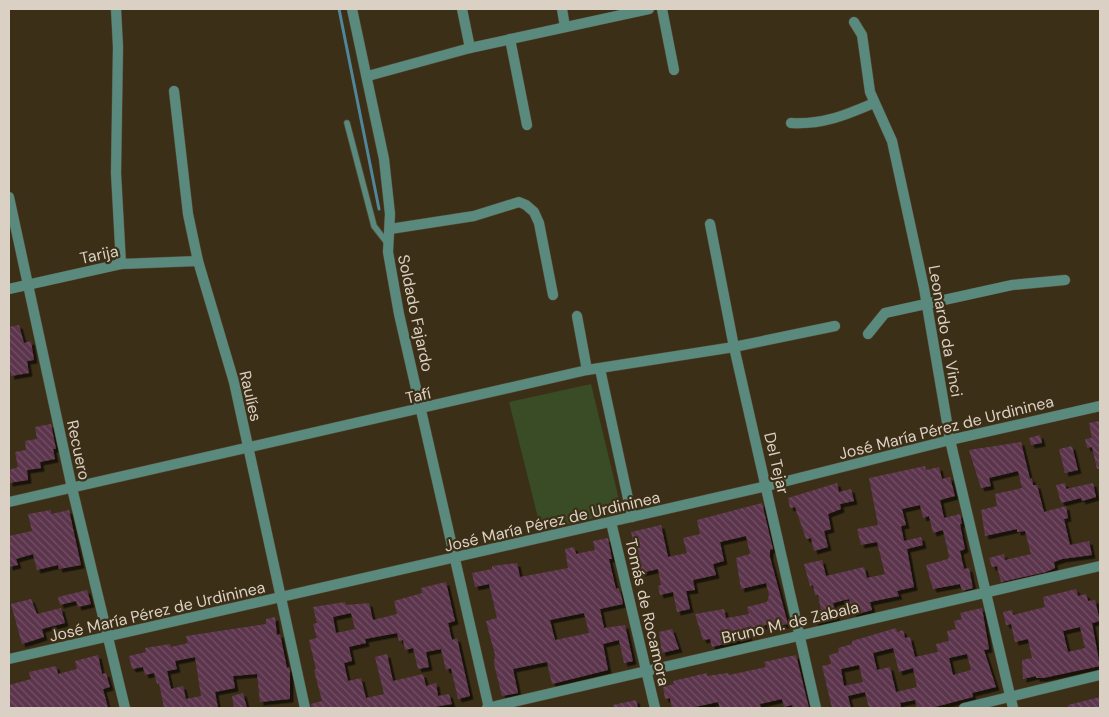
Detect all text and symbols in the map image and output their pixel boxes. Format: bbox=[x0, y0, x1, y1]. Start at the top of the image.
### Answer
street label: Tarija bbox=[78, 240, 120, 269]
street label: Soldado Fajardo bbox=[393, 253, 438, 374]
street label: Leonardo da Vinci bbox=[924, 263, 967, 399]
street label: Raulíes bbox=[234, 369, 267, 424]
street label: Tafí bbox=[403, 382, 433, 409]
street label: José María Pérez de Urdininea bbox=[836, 391, 1056, 464]
street label: Recuero bbox=[62, 418, 95, 482]
street label: Del Tejar bbox=[759, 430, 794, 496]
street label: José María Pérez de Urdininea bbox=[442, 486, 662, 557]
street label: Tomás de Rocamora bbox=[620, 536, 675, 688]
street label: José María Pérez de Urdininea bbox=[47, 576, 267, 647]
street label: Bruno M. de Zabala bbox=[719, 596, 861, 648]

